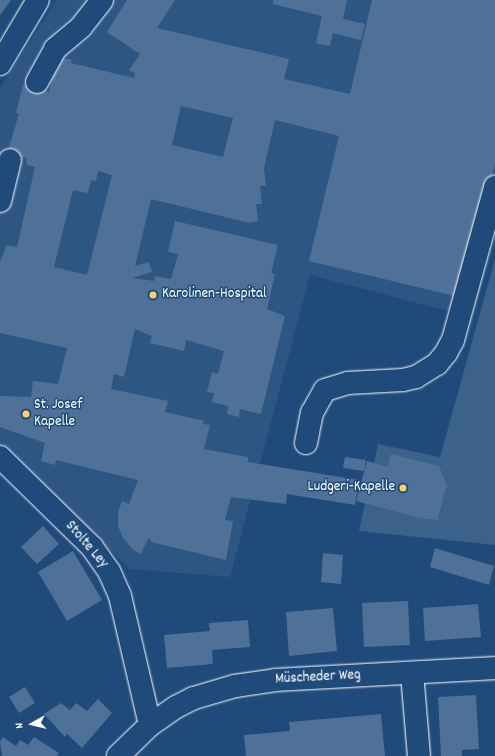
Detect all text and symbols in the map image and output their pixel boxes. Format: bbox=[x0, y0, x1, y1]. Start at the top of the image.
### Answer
place label: Karolinen-Hospital bbox=[162, 286, 267, 304]
marker: Karolinen-Hospital bbox=[147, 289, 159, 301]
place label: St. Josef Kapelle bbox=[34, 396, 82, 431]
marker: St. Josef Kapelle bbox=[21, 409, 31, 419]
place label: Ludgeri-Kapelle bbox=[308, 479, 395, 497]
marker: Ludgeri-Kapelle bbox=[398, 483, 408, 493]
street label: Stolte Ley bbox=[61, 518, 111, 572]
street label: Müscheder Weg bbox=[275, 667, 361, 689]
north arrow bbox=[12, 704, 52, 744]
text: N bbox=[12, 722, 28, 729]

